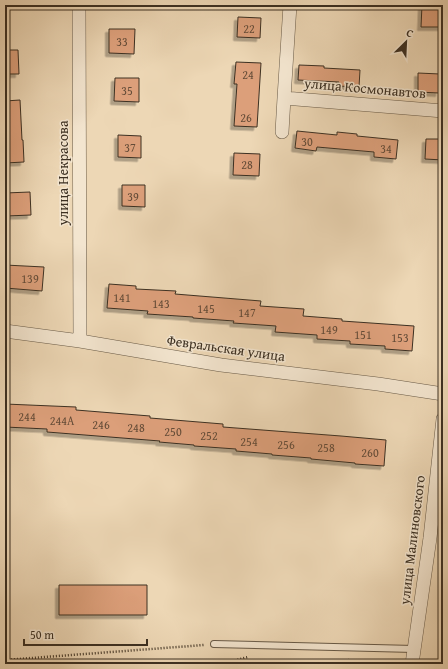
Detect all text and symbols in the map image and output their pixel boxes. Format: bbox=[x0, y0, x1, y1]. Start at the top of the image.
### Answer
house number: 22 bbox=[243, 20, 255, 37]
north arrow bbox=[386, 22, 426, 62]
text: С bbox=[404, 24, 416, 41]
house number: 33 bbox=[116, 33, 128, 50]
house number: 24 bbox=[242, 66, 254, 83]
street label: улица Космонавтов bbox=[302, 73, 427, 103]
house number: 35 bbox=[121, 82, 133, 99]
house number: 26 bbox=[240, 109, 252, 126]
street label: улица Некрасова bbox=[53, 120, 73, 227]
house number: 30 bbox=[301, 133, 313, 150]
house number: 37 bbox=[124, 139, 136, 156]
house number: 34 bbox=[380, 140, 392, 157]
house number: 28 bbox=[241, 156, 253, 173]
house number: 39 bbox=[127, 188, 139, 205]
house number: 139 bbox=[21, 270, 39, 287]
house number: 141 bbox=[113, 289, 131, 306]
house number: 143 bbox=[152, 295, 170, 312]
house number: 145 bbox=[197, 300, 215, 317]
house number: 147 bbox=[238, 304, 256, 321]
house number: 149 bbox=[320, 321, 338, 338]
house number: 151 bbox=[354, 326, 372, 343]
house number: 153 bbox=[391, 329, 409, 346]
street label: Февральская улица bbox=[166, 330, 287, 366]
house number: 244 bbox=[18, 408, 36, 425]
house number: 244А bbox=[50, 412, 75, 429]
house number: 246 bbox=[92, 416, 110, 433]
house number: 248 bbox=[127, 419, 145, 436]
house number: 250 bbox=[164, 423, 182, 440]
house number: 252 bbox=[200, 427, 218, 444]
house number: 254 bbox=[240, 433, 258, 450]
house number: 256 bbox=[277, 436, 295, 453]
house number: 258 bbox=[317, 439, 335, 456]
house number: 260 bbox=[361, 444, 379, 461]
street label: улица Малиновского bbox=[394, 474, 430, 607]
scale bar bbox=[24, 621, 147, 647]
text: 50 m bbox=[30, 626, 54, 643]

